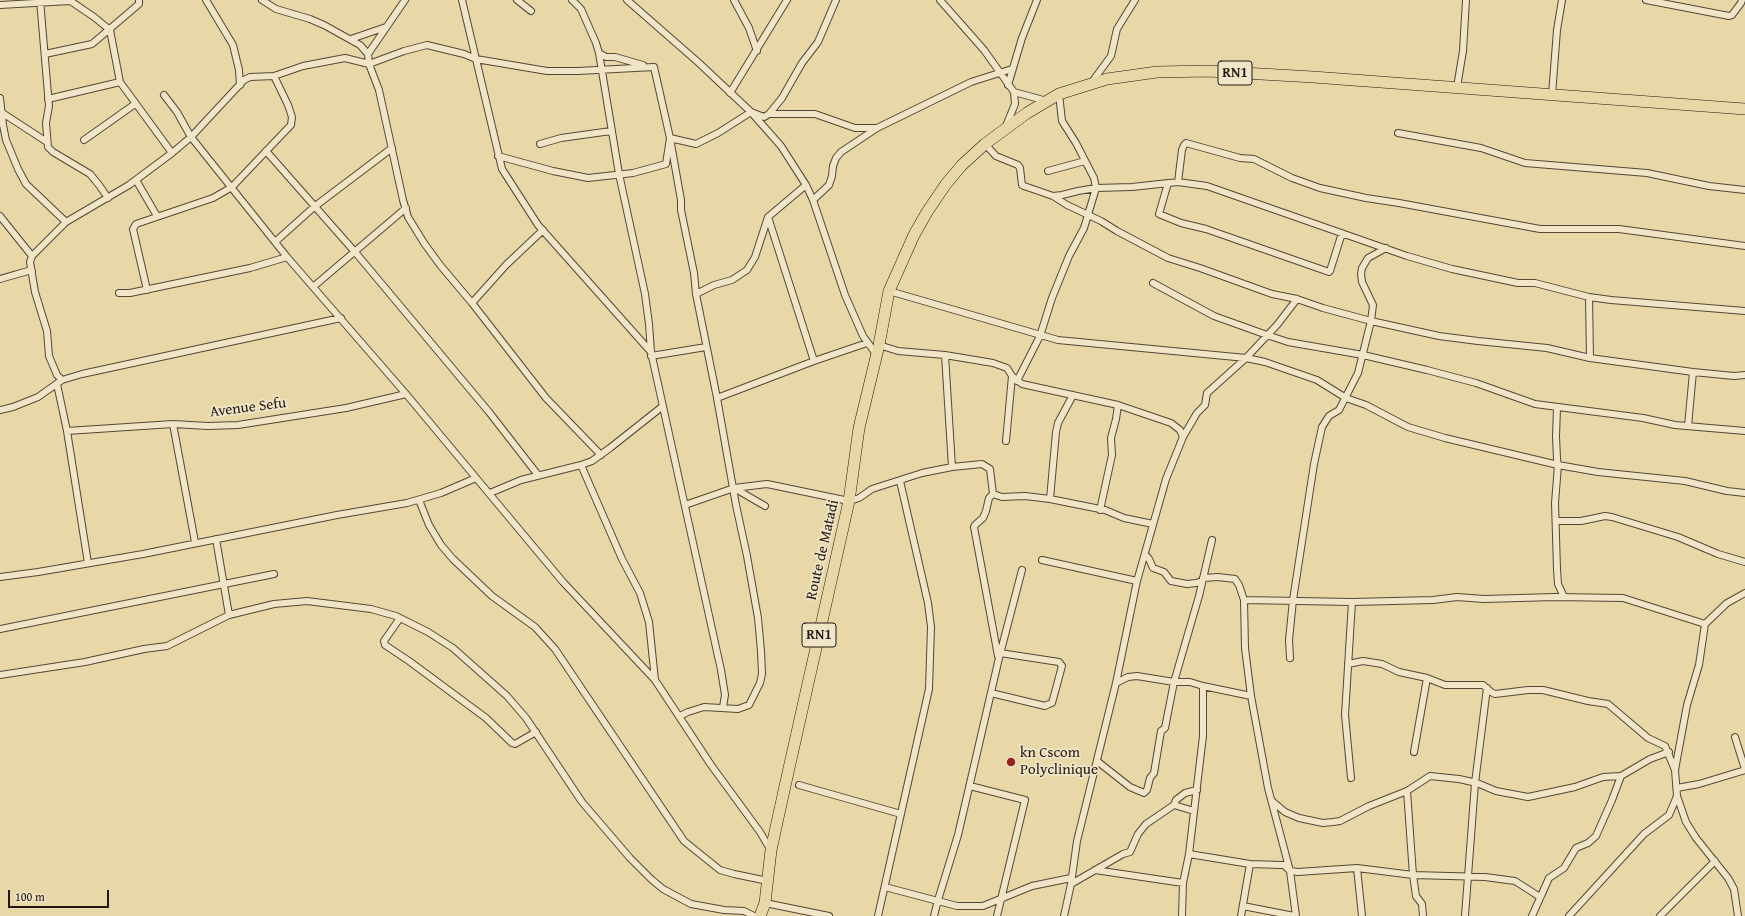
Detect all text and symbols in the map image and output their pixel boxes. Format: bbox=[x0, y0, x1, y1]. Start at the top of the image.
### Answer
road number: RN1 bbox=[1218, 61, 1252, 85]
street label: Avenue Sefu bbox=[209, 394, 287, 422]
street label: Route de Matadi bbox=[803, 498, 843, 602]
road number: RN1 bbox=[802, 623, 836, 647]
place label: kn Cscom Polyclinique bbox=[1020, 744, 1098, 779]
marker: kn Cscom Polyclinique bbox=[1005, 756, 1017, 768]
scale bar bbox=[10, 882, 111, 908]
text: 100 m bbox=[15, 888, 45, 905]

